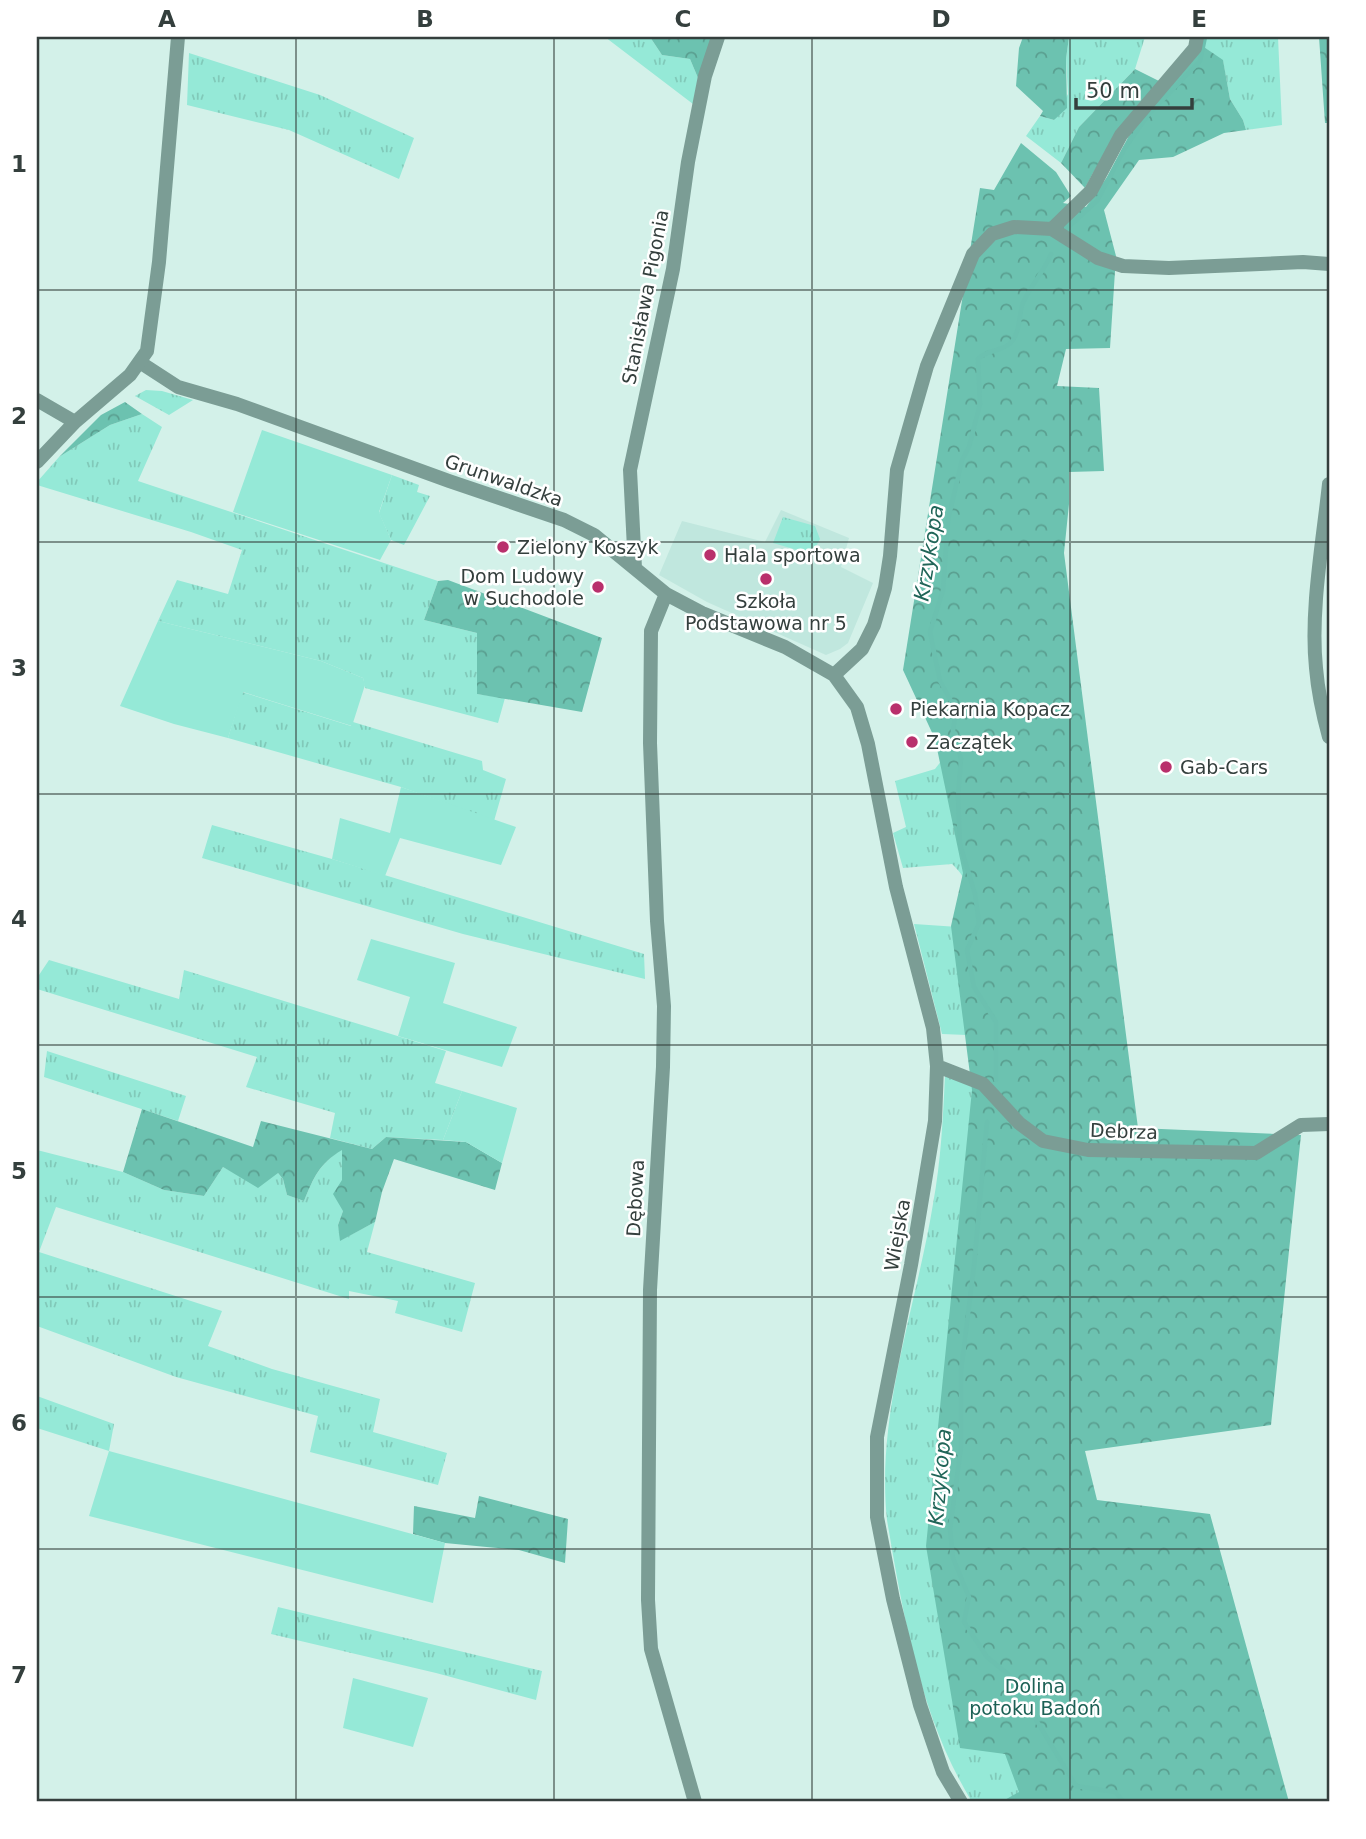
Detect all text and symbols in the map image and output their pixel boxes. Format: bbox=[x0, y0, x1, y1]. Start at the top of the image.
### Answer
text: A bbox=[158, 6, 176, 32]
text: B bbox=[416, 6, 434, 32]
text: C bbox=[675, 6, 691, 32]
text: D bbox=[931, 6, 951, 32]
text: E bbox=[1191, 6, 1207, 32]
scale bar bbox=[1076, 66, 1191, 110]
text: 50 m bbox=[1086, 79, 1140, 103]
text: 1 bbox=[11, 151, 27, 177]
street label: Stanisława Pigonia bbox=[617, 208, 673, 386]
text: 2 bbox=[11, 403, 27, 429]
street label: Grunwaldzka bbox=[442, 450, 566, 510]
water label: Krzykopa bbox=[910, 503, 948, 603]
place label: Zielony Koszyk bbox=[517, 536, 658, 558]
marker: Zielony Koszyk bbox=[495, 539, 511, 555]
place label: Hala sportowa bbox=[724, 544, 861, 566]
marker: Hala sportowa bbox=[702, 547, 718, 563]
place label: Dom Ludowy w Suchodole bbox=[460, 565, 584, 609]
marker: Szkoła Podstawowa nr 5 bbox=[758, 571, 774, 587]
marker: Dom Ludowy w Suchodole bbox=[590, 579, 606, 595]
place label: Szkoła Podstawowa nr 5 bbox=[685, 590, 847, 634]
text: 3 bbox=[11, 655, 27, 681]
place label: Piekarnia Kopacz bbox=[910, 698, 1070, 720]
marker: Piekarnia Kopacz bbox=[888, 701, 904, 717]
place label: Zaczątek bbox=[926, 731, 1013, 753]
marker: Zaczątek bbox=[904, 734, 920, 750]
place label: Gab-Cars bbox=[1180, 756, 1268, 778]
marker: Gab-Cars bbox=[1158, 759, 1174, 775]
text: 4 bbox=[11, 906, 27, 932]
street label: Debrza bbox=[1090, 1119, 1158, 1143]
text: 5 bbox=[11, 1158, 27, 1184]
street label: Dębowa bbox=[622, 1159, 648, 1237]
street label: Wiejska bbox=[880, 1197, 914, 1273]
text: 6 bbox=[11, 1410, 27, 1436]
water label: Krzykopa bbox=[924, 1428, 956, 1526]
text: 7 bbox=[11, 1662, 27, 1688]
park label: Dolina potoku Badoń bbox=[969, 1675, 1101, 1719]

